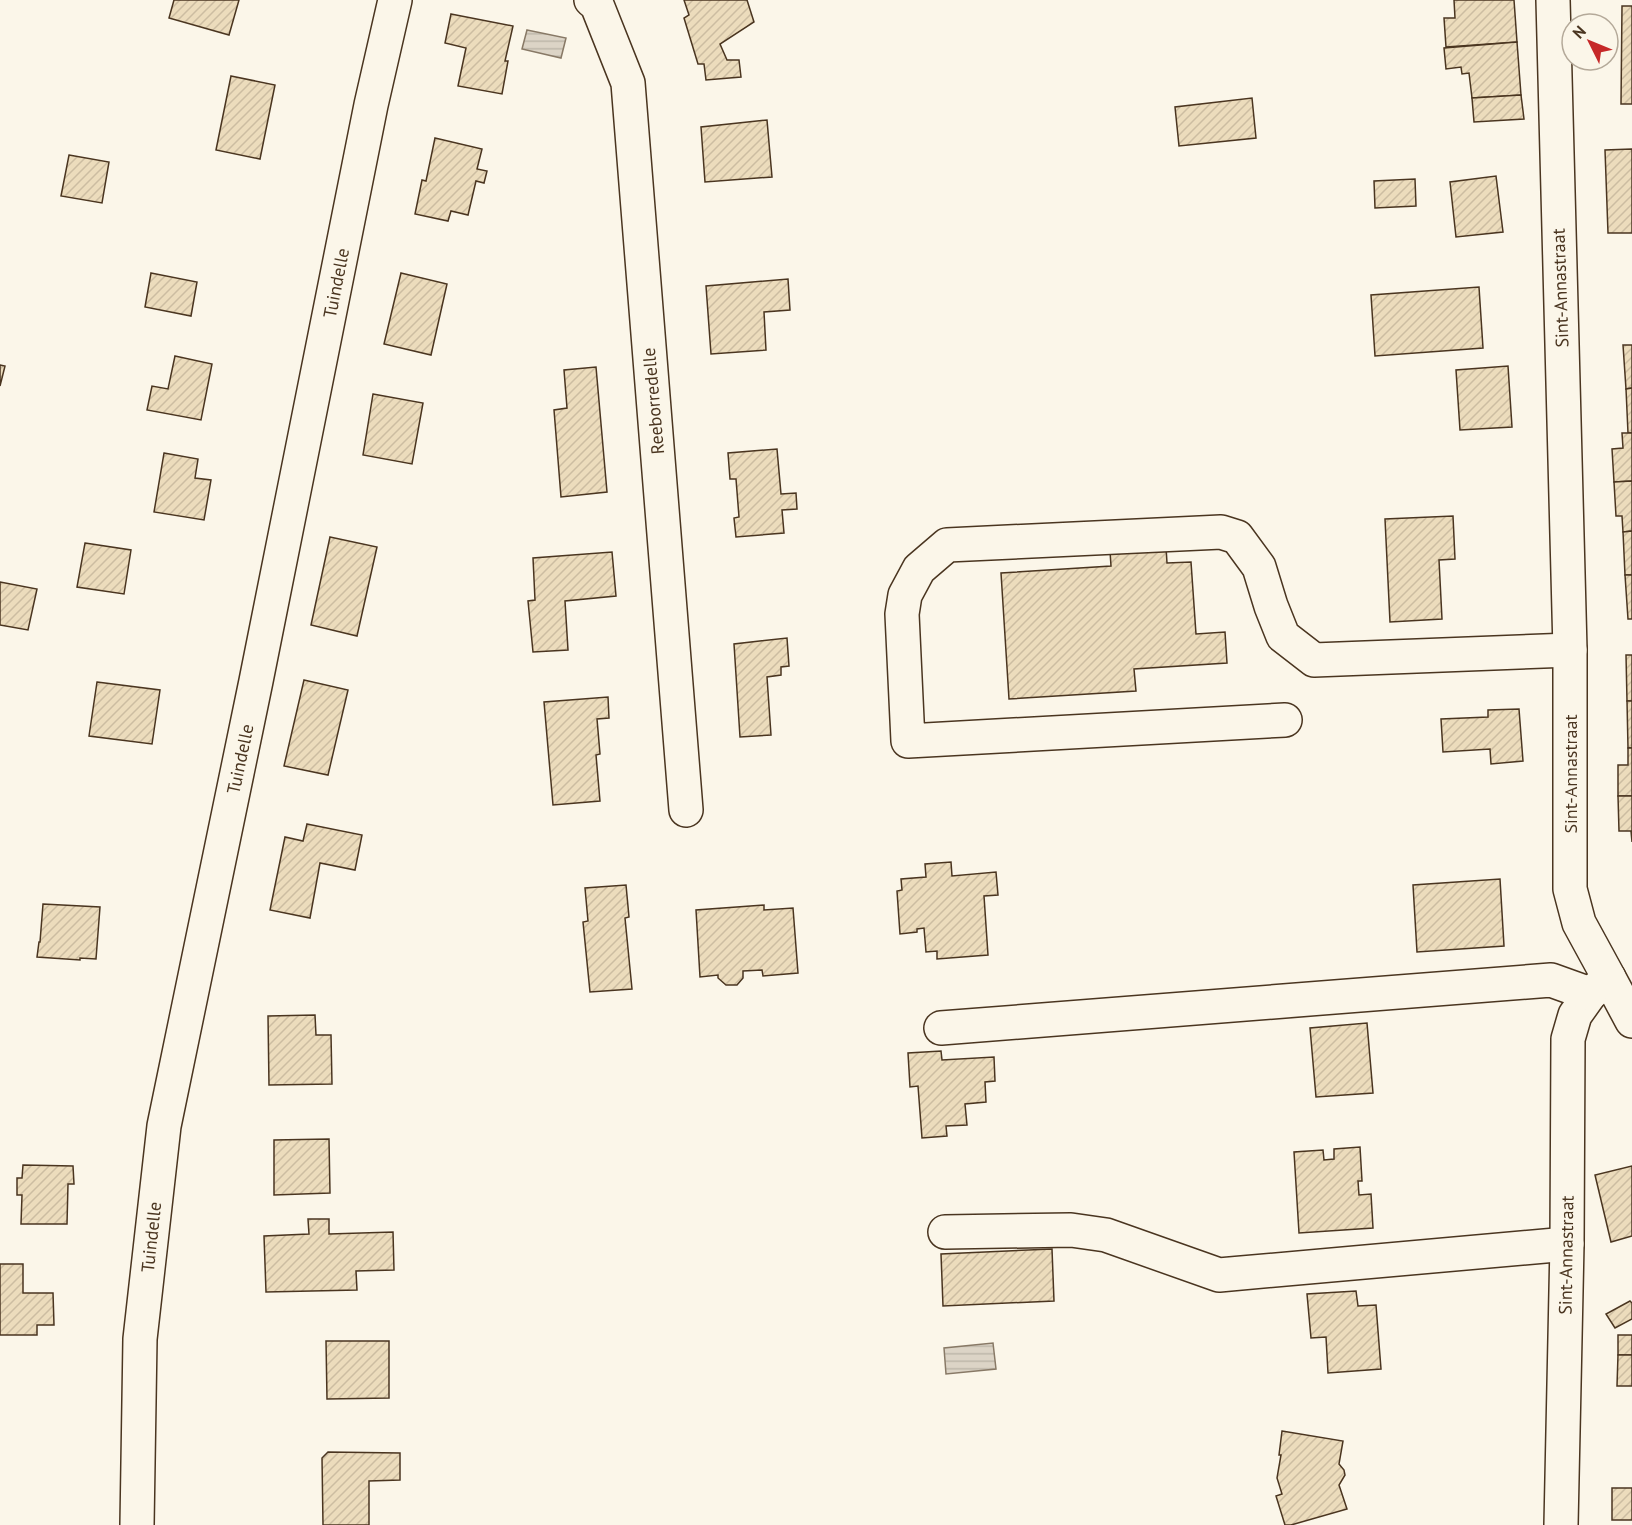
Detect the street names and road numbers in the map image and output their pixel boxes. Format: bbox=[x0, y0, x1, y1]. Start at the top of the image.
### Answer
street label: Sint-Annastraat bbox=[1546, 228, 1574, 348]
street label: Tuindelle bbox=[318, 246, 354, 320]
street label: Reeborredelle bbox=[637, 347, 669, 455]
street label: Sint-Annastraat bbox=[1559, 714, 1582, 834]
street label: Tuindelle bbox=[221, 722, 259, 796]
street label: Sint-Annastraat bbox=[1553, 1195, 1579, 1315]
street label: Tuindelle bbox=[136, 1201, 166, 1273]

